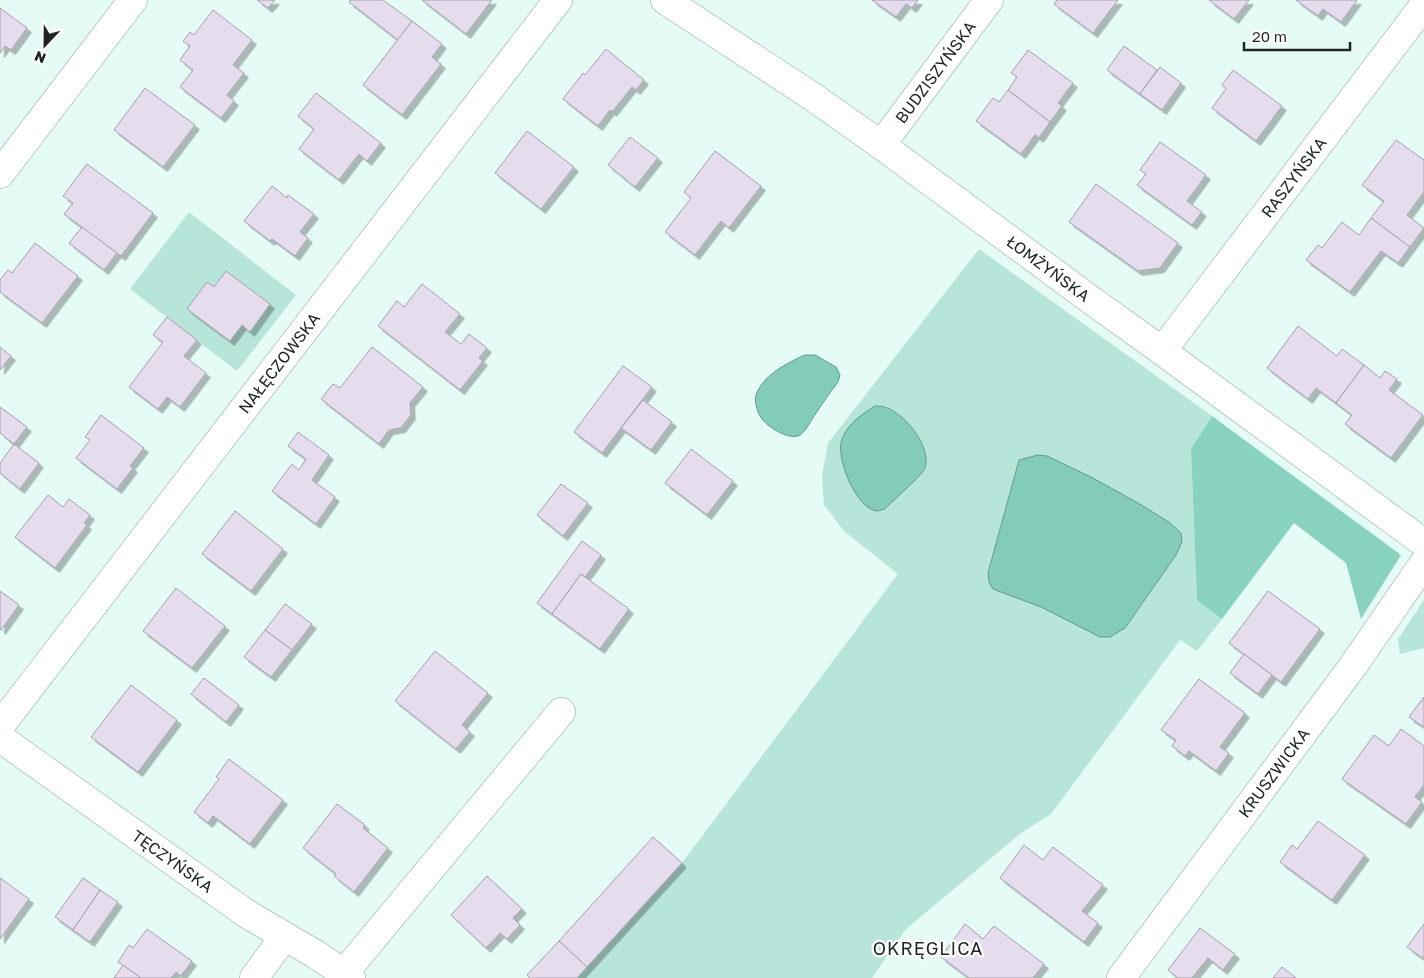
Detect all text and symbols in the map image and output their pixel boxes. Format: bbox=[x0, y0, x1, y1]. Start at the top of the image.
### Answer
street label: BUDZISZYŃSKA bbox=[891, 17, 980, 127]
north arrow bbox=[20, 20, 70, 70]
scale bar bbox=[1244, 20, 1350, 52]
text: 20 m bbox=[1252, 27, 1287, 45]
text: N bbox=[32, 48, 48, 67]
street label: RASZYŃSKA bbox=[1257, 133, 1331, 221]
street label: ŁOMŻYŃSKA bbox=[1003, 231, 1094, 306]
street label: NAŁĘCZOWSKA bbox=[234, 308, 324, 417]
street label: KRUSZWICKA bbox=[1234, 724, 1314, 821]
street label: TĘCZYŃSKA bbox=[128, 825, 217, 897]
district label: OKRĘGLICA bbox=[873, 937, 983, 959]

